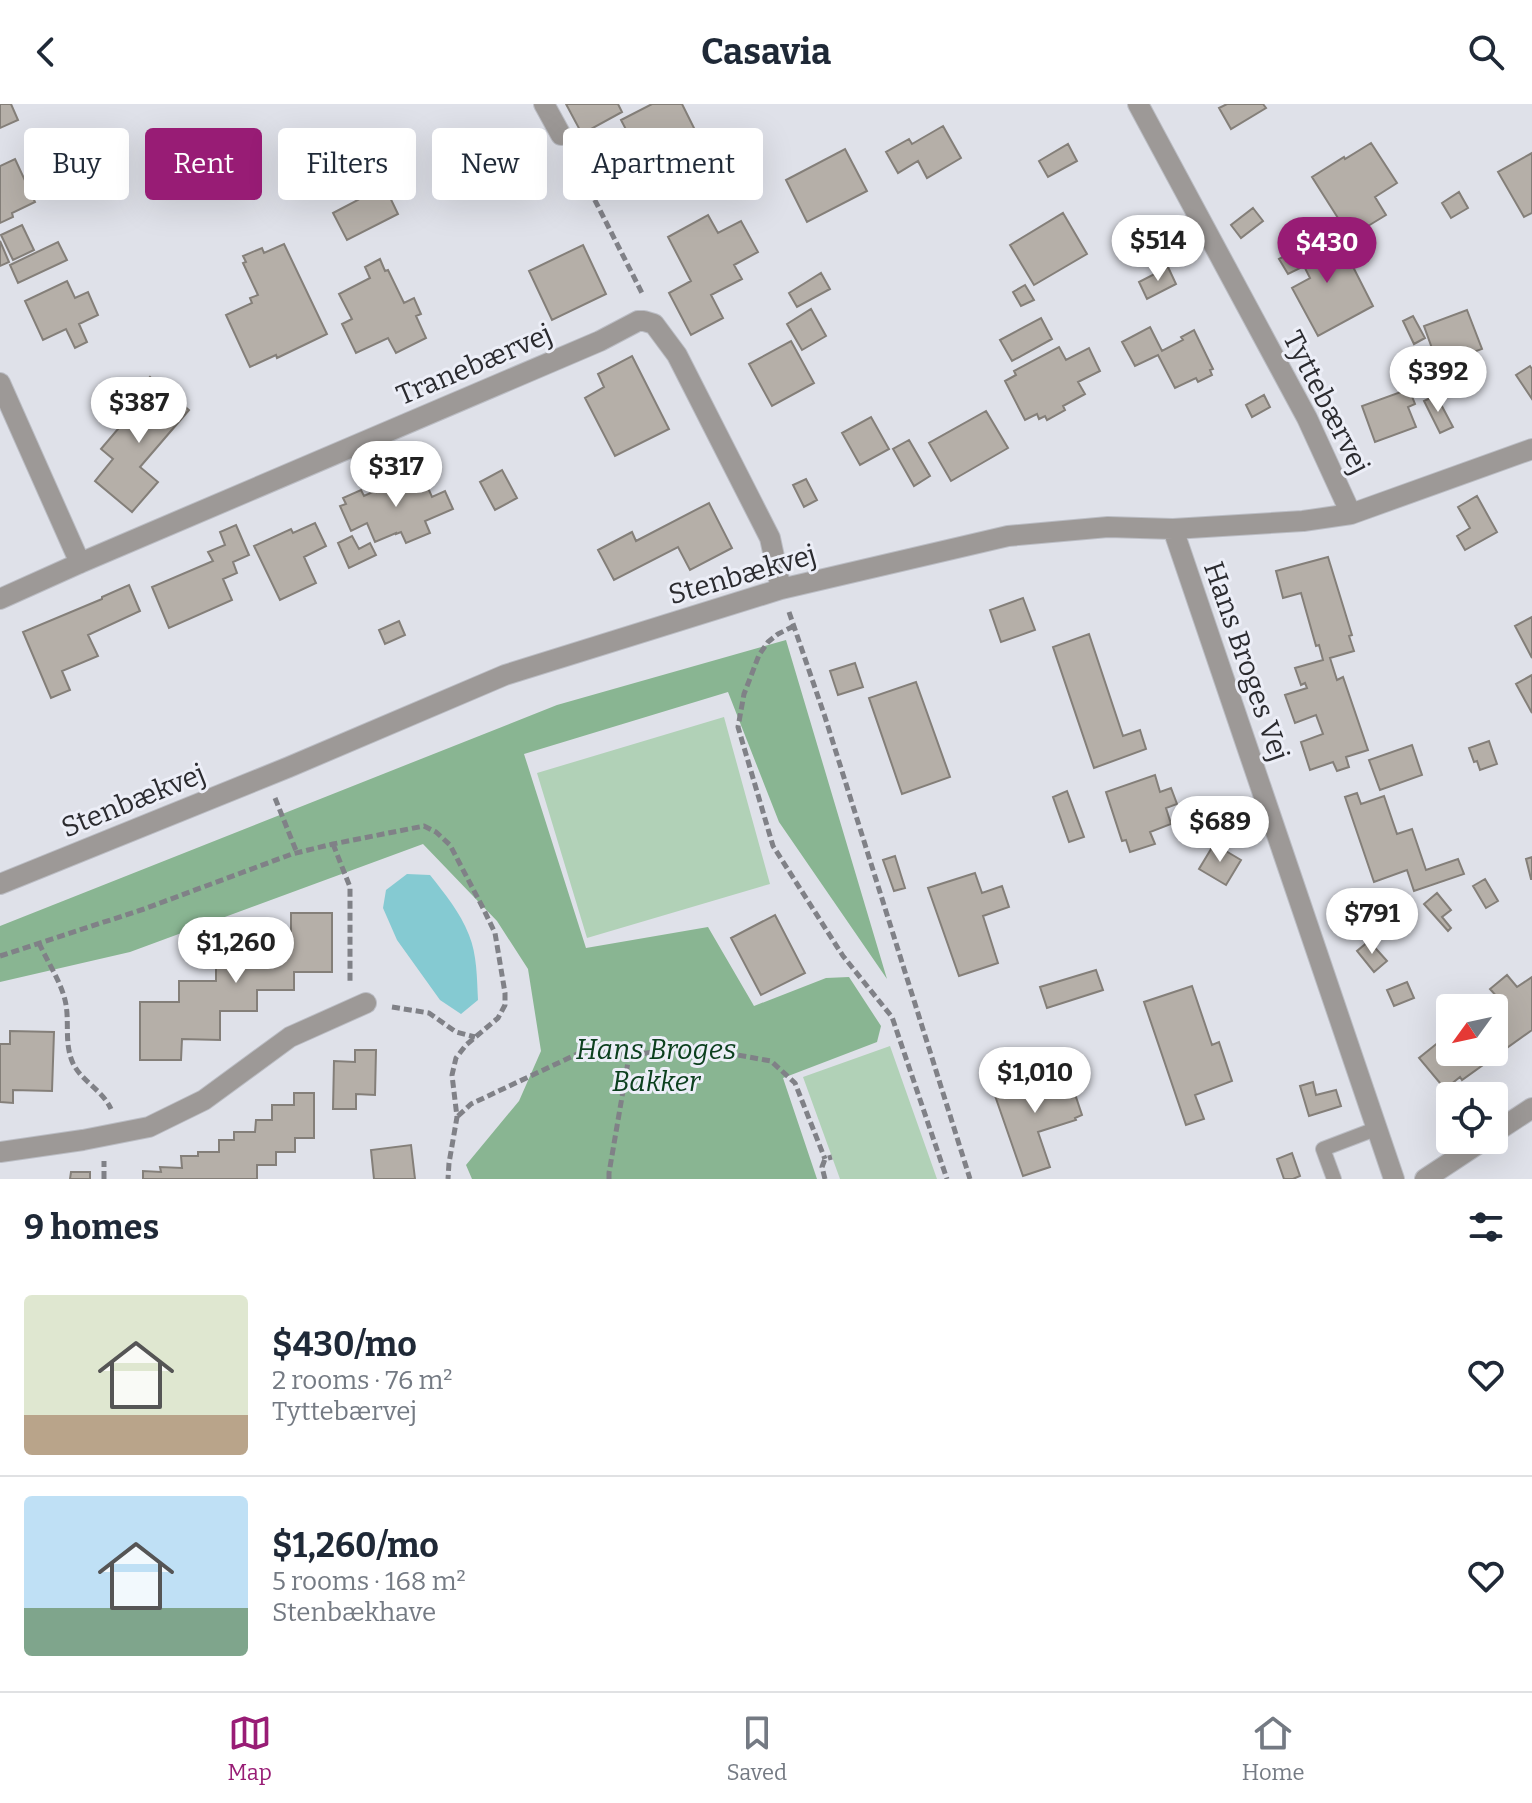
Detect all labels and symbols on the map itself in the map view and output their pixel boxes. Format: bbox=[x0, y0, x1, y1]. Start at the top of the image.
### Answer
pin: $514 bbox=[1111, 215, 1205, 283]
pin: $430 bbox=[1280, 217, 1374, 285]
street label: Tranebærvej bbox=[392, 317, 557, 412]
street label: Tyttebærvej bbox=[1276, 325, 1377, 479]
pin: $392 bbox=[1391, 346, 1485, 414]
pin: $387 bbox=[92, 377, 186, 445]
pin: $317 bbox=[349, 441, 443, 509]
street label: Stenbækvej bbox=[665, 538, 820, 611]
street label: Hans Broges Vej bbox=[1197, 557, 1296, 765]
street label: Stenbækvej bbox=[57, 757, 210, 844]
pin: $689 bbox=[1173, 796, 1267, 864]
pin: $791 bbox=[1325, 888, 1419, 956]
pin: $1,260 bbox=[171, 917, 301, 985]
north arrow bbox=[1436, 994, 1508, 1066]
park label: Hans Broges Bakker bbox=[576, 1033, 736, 1098]
pin: $1,010 bbox=[970, 1047, 1100, 1115]

